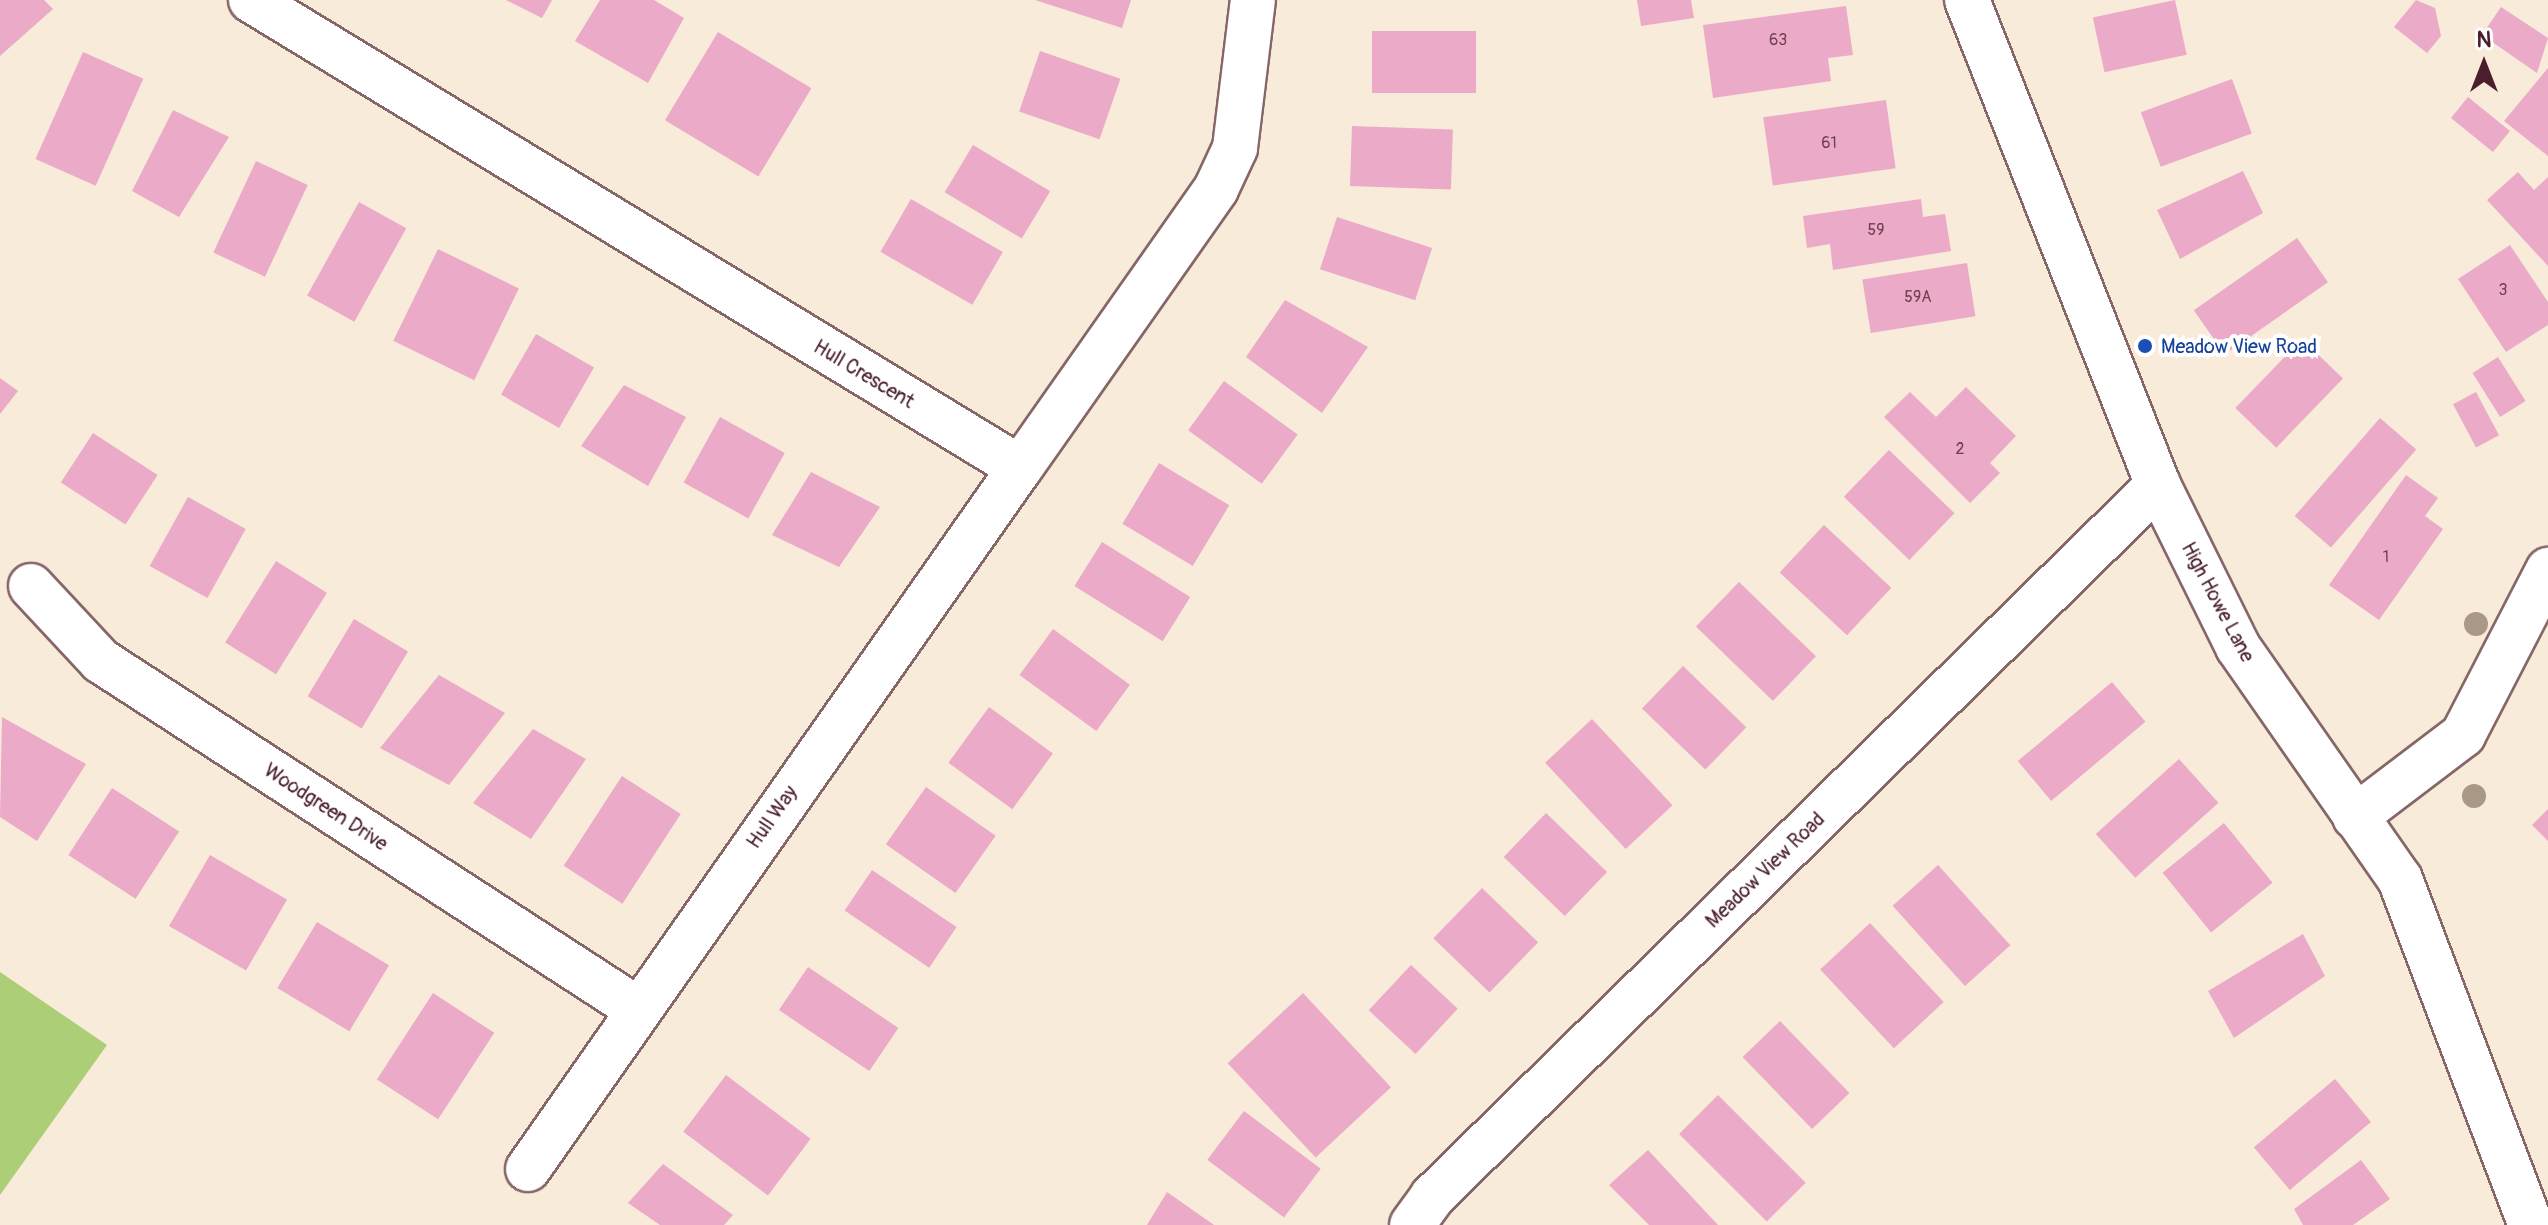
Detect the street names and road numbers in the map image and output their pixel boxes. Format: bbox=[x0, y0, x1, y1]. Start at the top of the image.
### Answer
street label: Hull Crescent bbox=[809, 335, 919, 413]
street label: High Howe Lane bbox=[2176, 538, 2260, 666]
street label: Woodgreen Drive bbox=[260, 758, 392, 856]
street label: Hull Way bbox=[742, 781, 802, 853]
street label: Meadow View Road bbox=[1701, 807, 1829, 933]

